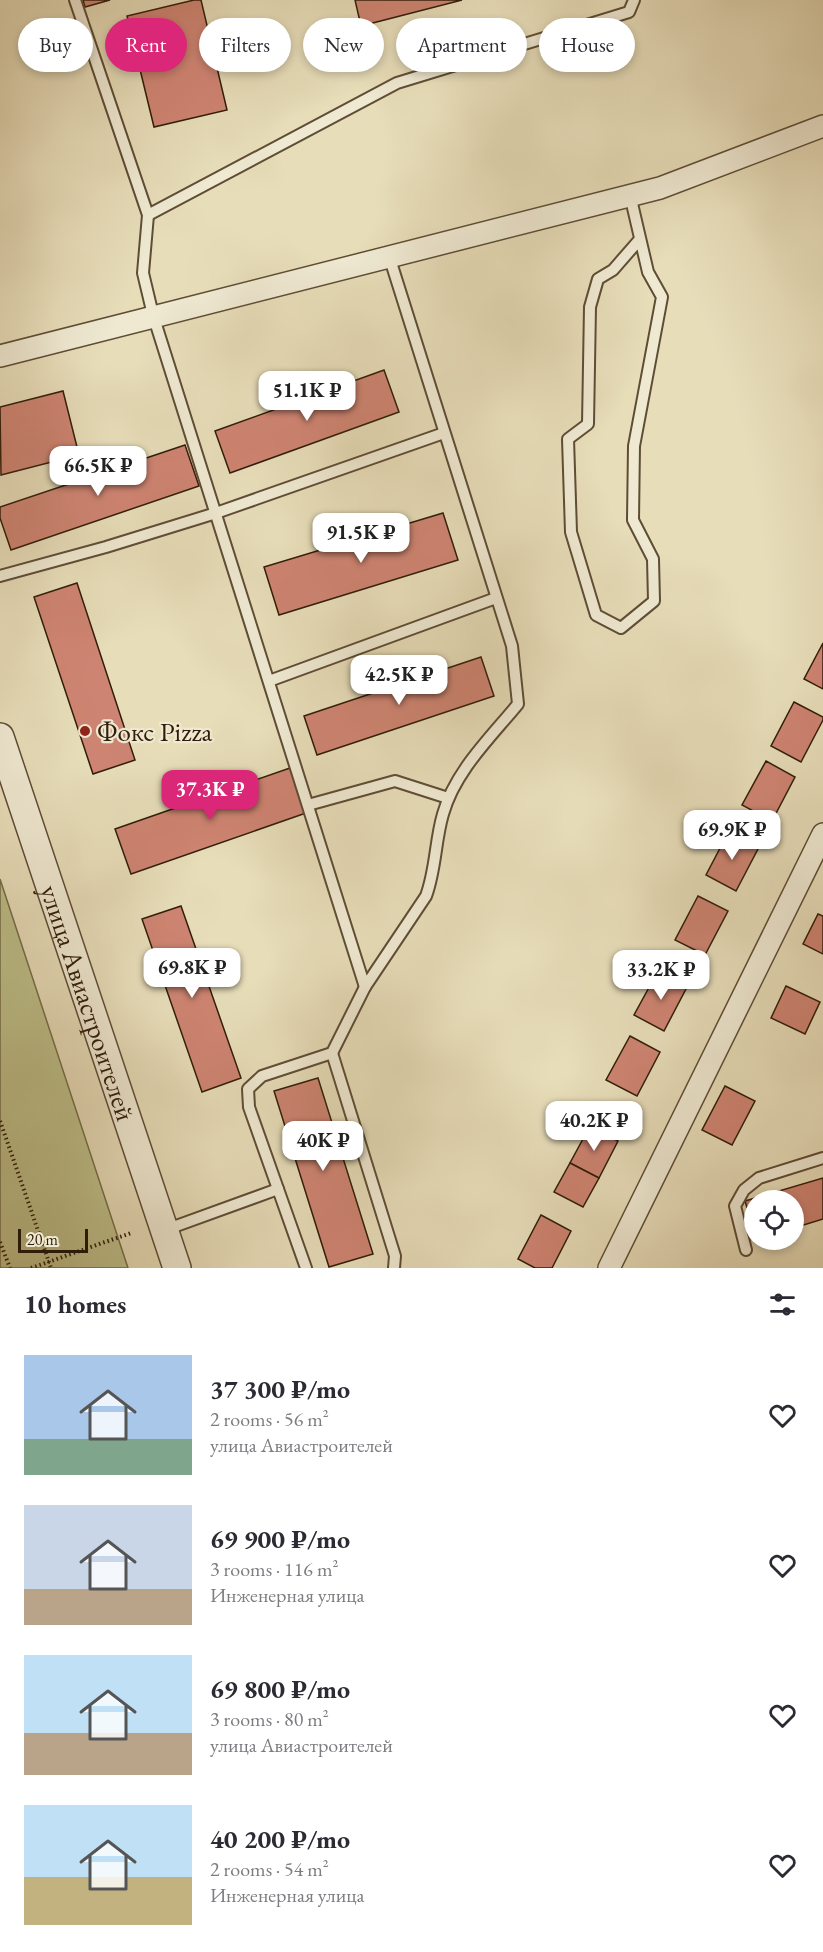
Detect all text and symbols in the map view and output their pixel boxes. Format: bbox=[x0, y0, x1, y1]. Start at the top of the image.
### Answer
chip: Buy bbox=[18, 18, 93, 72]
chip: Rent bbox=[105, 18, 187, 72]
chip: Filters bbox=[199, 18, 291, 72]
chip: New bbox=[303, 18, 384, 72]
chip: Apartment bbox=[396, 18, 527, 72]
chip: House bbox=[539, 18, 635, 72]
pin: 51.1K ₽ bbox=[252, 371, 362, 422]
text: 51.1K ₽ bbox=[273, 377, 341, 403]
pin: 66.5K ₽ bbox=[43, 446, 153, 497]
text: 66.5K ₽ bbox=[64, 452, 132, 478]
pin: 91.5K ₽ bbox=[306, 513, 416, 564]
text: 91.5K ₽ bbox=[327, 519, 395, 545]
pin: 42.5K ₽ bbox=[344, 655, 454, 706]
text: 42.5K ₽ bbox=[365, 661, 433, 687]
place label: Фокс Pizza bbox=[97, 714, 213, 749]
marker: Фокс Pizza bbox=[78, 724, 92, 738]
pin: 37.3K ₽ bbox=[155, 770, 265, 821]
text: 37.3K ₽ bbox=[176, 776, 244, 802]
pin: 69.9K ₽ bbox=[677, 810, 787, 861]
text: 69.9K ₽ bbox=[698, 816, 766, 842]
street label: улица Авиастроителей bbox=[33, 880, 144, 1125]
pin: 69.8K ₽ bbox=[137, 948, 247, 999]
pin: 33.2K ₽ bbox=[606, 950, 716, 1001]
text: 69.8K ₽ bbox=[158, 954, 226, 980]
text: 33.2K ₽ bbox=[627, 956, 695, 982]
pin: 40.2K ₽ bbox=[539, 1101, 649, 1152]
text: 40.2K ₽ bbox=[560, 1107, 628, 1133]
pin: 40K ₽ bbox=[281, 1121, 365, 1172]
text: 40K ₽ bbox=[296, 1127, 350, 1153]
map controls bbox=[744, 1190, 804, 1250]
button: locate bbox=[744, 1190, 804, 1250]
scale bar bbox=[18, 1226, 88, 1254]
text: 20 m bbox=[27, 1229, 58, 1250]
text: 10 homes bbox=[24, 1287, 126, 1321]
icon: filters bbox=[766, 1288, 799, 1321]
text: 37 300 ₽/mo bbox=[210, 1372, 350, 1406]
icon: home bbox=[72, 1379, 144, 1451]
icon: heart bbox=[766, 1399, 799, 1432]
text: 2 rooms · 56 m² bbox=[210, 1406, 329, 1432]
text: улица Авиастроителей bbox=[210, 1432, 393, 1458]
text: 69 900 ₽/mo bbox=[210, 1522, 350, 1556]
icon: home bbox=[72, 1529, 144, 1601]
icon: heart bbox=[766, 1549, 799, 1582]
text: 3 rooms · 116 m² bbox=[210, 1556, 338, 1582]
text: Инженерная улица bbox=[210, 1582, 365, 1608]
text: 69 800 ₽/mo bbox=[210, 1672, 350, 1706]
icon: home bbox=[72, 1679, 144, 1751]
icon: heart bbox=[766, 1699, 799, 1732]
text: 3 rooms · 80 m² bbox=[210, 1706, 329, 1732]
text: улица Авиастроителей bbox=[210, 1732, 393, 1758]
text: 40 200 ₽/mo bbox=[210, 1822, 350, 1856]
icon: home bbox=[72, 1829, 144, 1901]
icon: heart bbox=[766, 1849, 799, 1882]
text: 2 rooms · 54 m² bbox=[210, 1856, 329, 1882]
text: Инженерная улица bbox=[210, 1882, 365, 1908]

